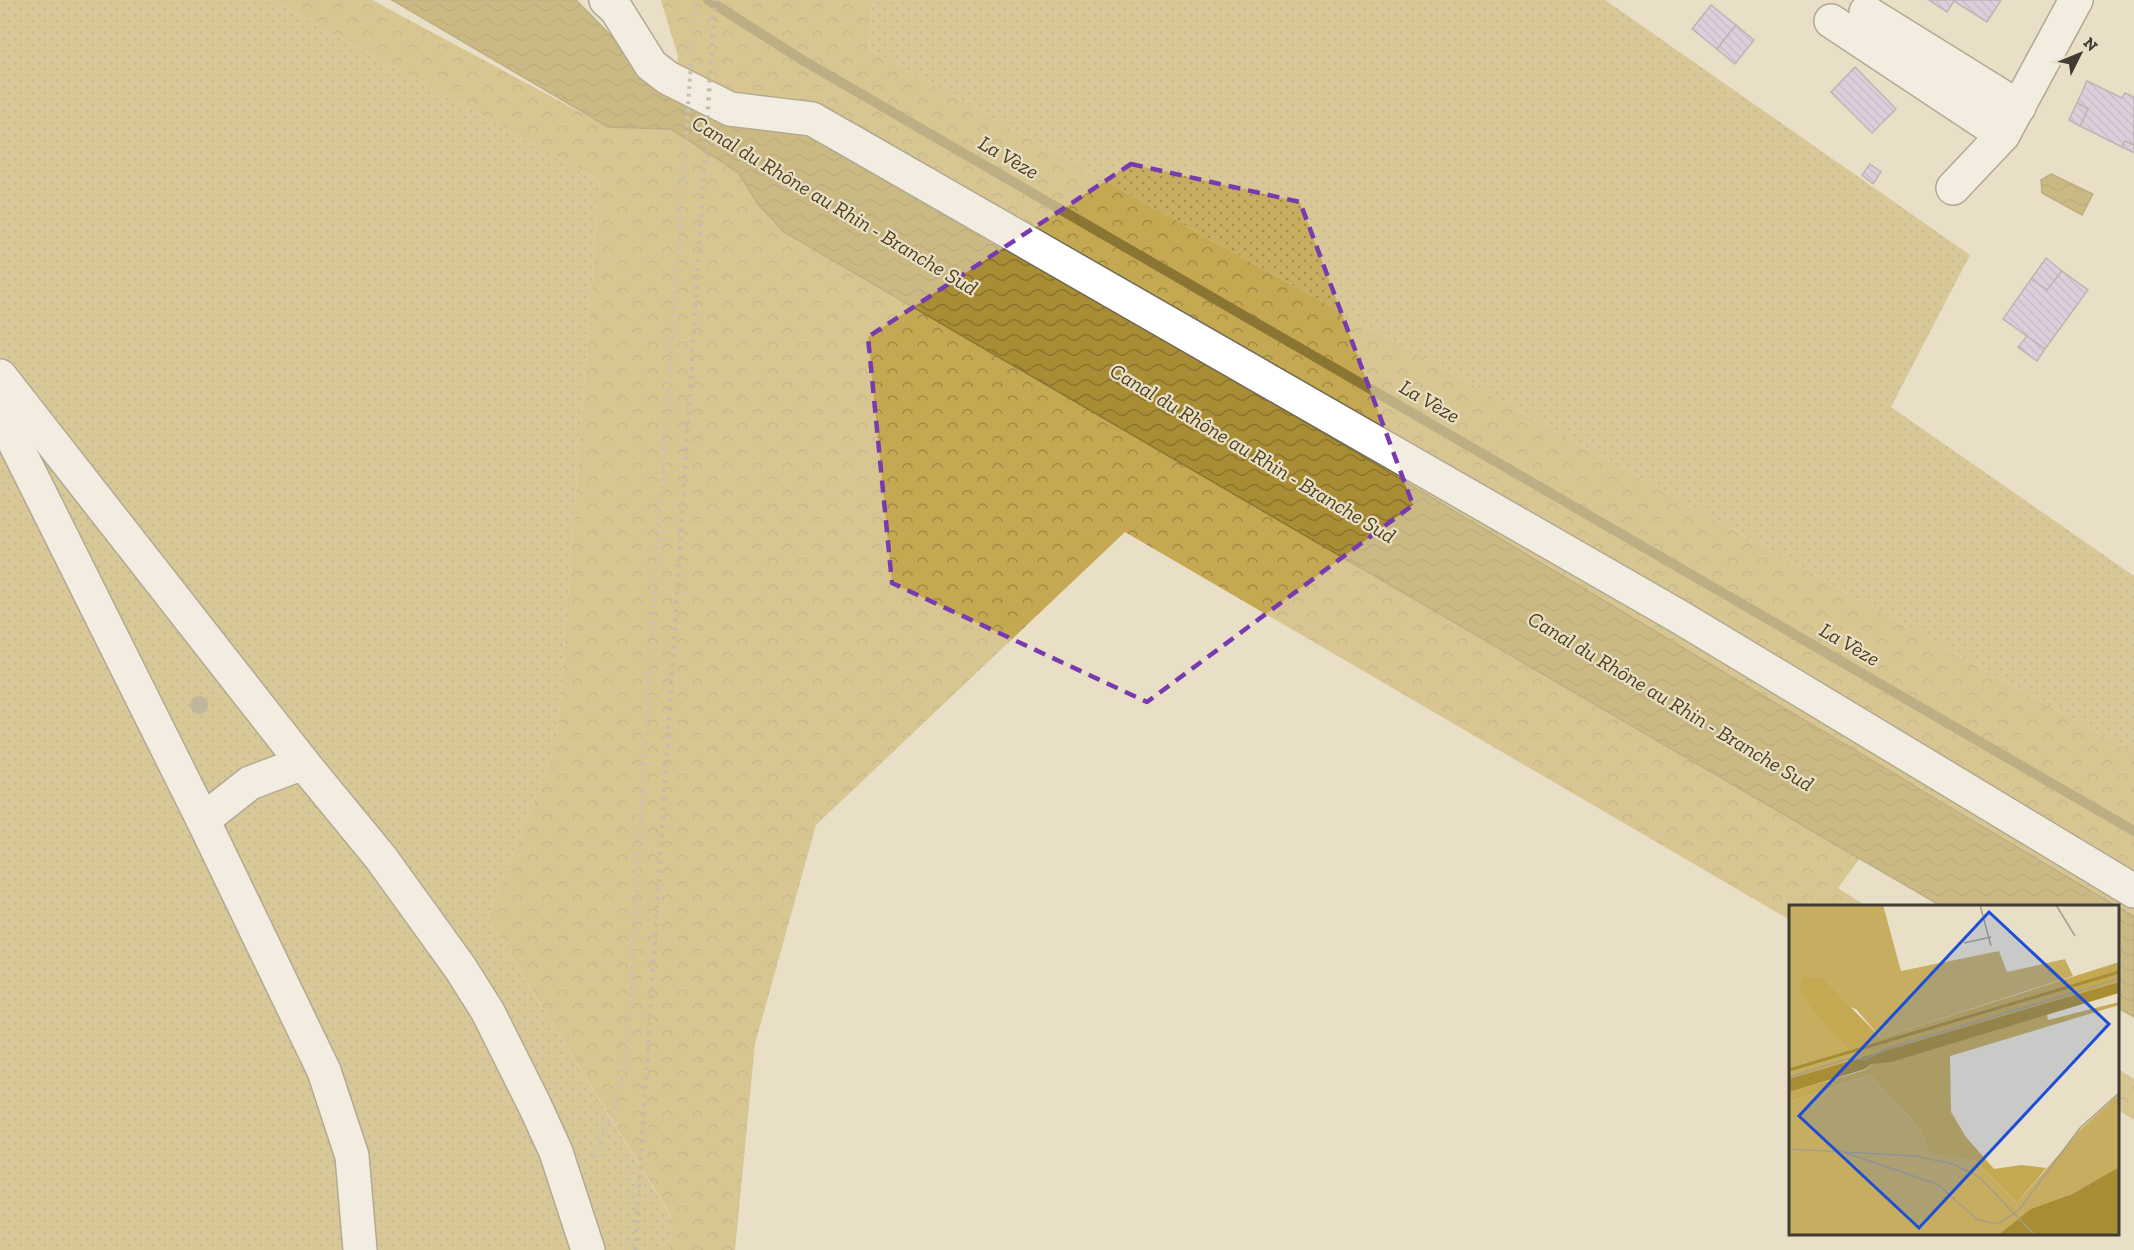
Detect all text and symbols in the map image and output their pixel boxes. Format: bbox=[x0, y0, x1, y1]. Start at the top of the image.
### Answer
north arrow bbox=[2050, 24, 2110, 84]
text: N bbox=[2080, 33, 2102, 55]
water label: Canal du Rhône au Rhin - Branche Sud bbox=[688, 110, 983, 300]
water label: La Vèze bbox=[974, 130, 1044, 184]
water label: Canal du Rhône au Rhin - Branche Sud bbox=[1106, 358, 1401, 548]
water label: La Vèze bbox=[1395, 374, 1465, 428]
water label: Canal du Rhône au Rhin - Branche Sud bbox=[1524, 606, 1819, 796]
water label: La Vèze bbox=[1815, 617, 1885, 671]
inset map bbox=[1789, 905, 2119, 1235]

